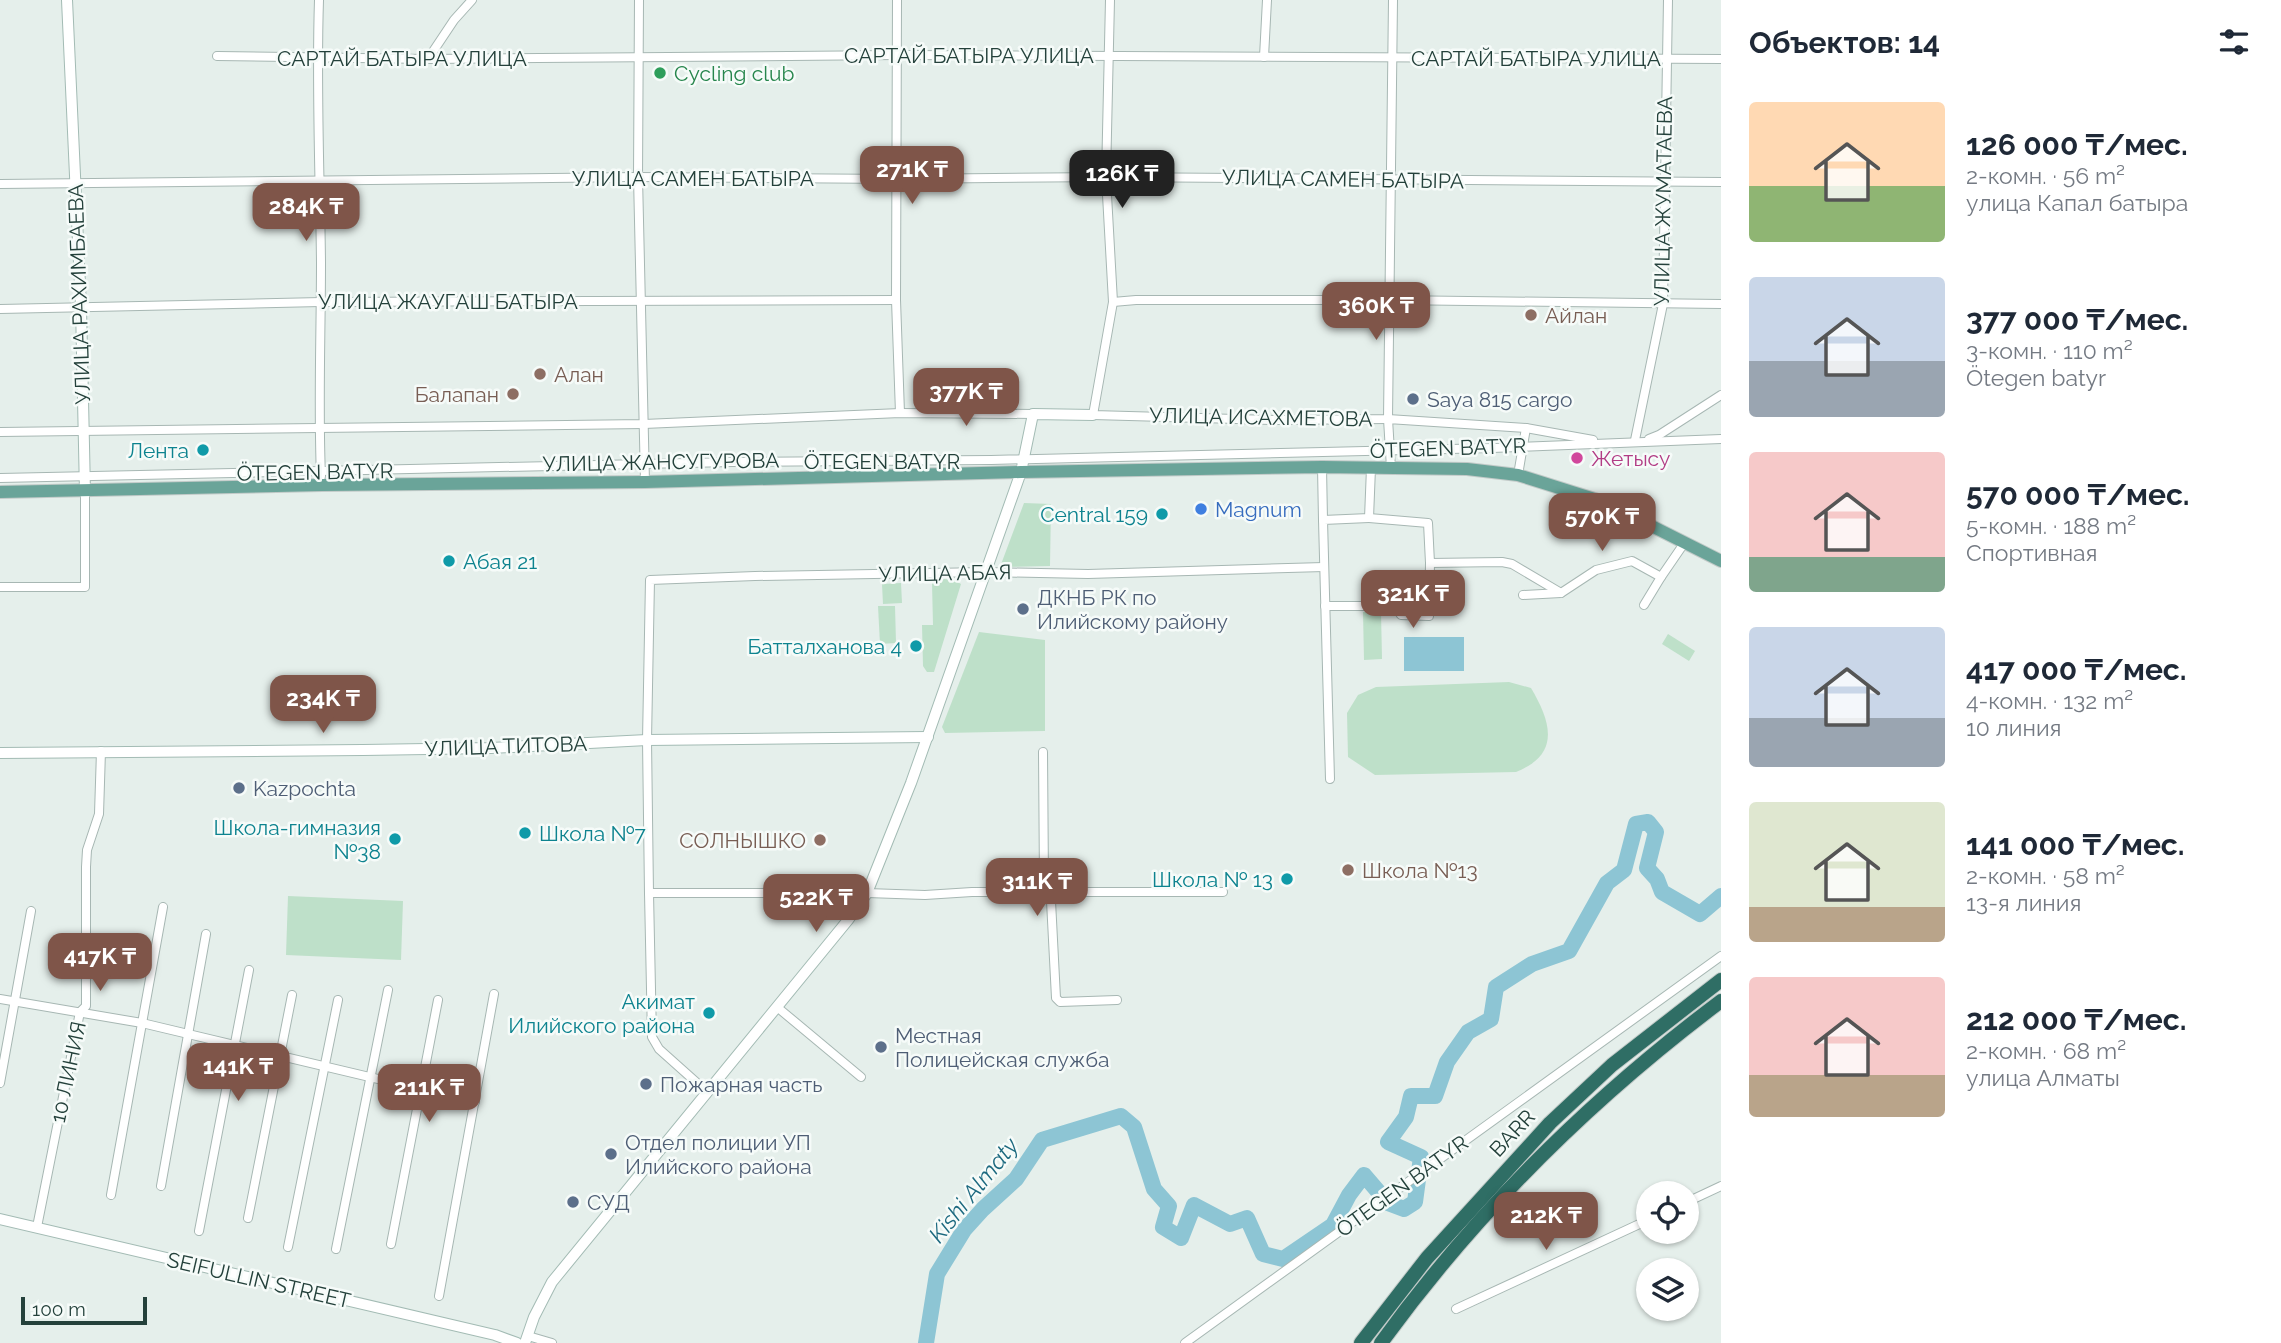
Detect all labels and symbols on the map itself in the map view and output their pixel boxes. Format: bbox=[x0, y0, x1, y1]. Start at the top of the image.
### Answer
street label: САРТАЙ БАТЫРА УЛИЦА bbox=[844, 43, 1094, 68]
street label: САРТАЙ БАТЫРА УЛИЦА bbox=[277, 46, 527, 71]
street label: САРТАЙ БАТЫРА УЛИЦА bbox=[1411, 46, 1661, 71]
place label: Cycling club bbox=[674, 61, 795, 86]
marker: Cycling club bbox=[652, 65, 668, 81]
street label: УЛИЦА ЖУМАТАЕВА bbox=[1649, 96, 1677, 306]
pin: 271K ₸ bbox=[855, 146, 969, 206]
pin: 126K ₸ bbox=[1065, 150, 1179, 210]
street label: УЛИЦА САМЕН БАТЫРА bbox=[1222, 164, 1464, 194]
street label: УЛИЦА САМЕН БАТЫРА bbox=[572, 166, 814, 191]
street label: УЛИЦА РАХИМБАЕВА bbox=[63, 183, 95, 405]
pin: 284K ₸ bbox=[249, 184, 363, 243]
pin: 360K ₸ bbox=[1319, 282, 1433, 342]
street label: УЛИЦА ЖАУГАШ БАТЫРА bbox=[318, 289, 578, 314]
place label: Айлан bbox=[1545, 303, 1607, 328]
marker: Айлан bbox=[1523, 307, 1539, 323]
place label: Алан bbox=[554, 362, 604, 387]
marker: Алан bbox=[532, 366, 548, 382]
pin: 377K ₸ bbox=[909, 368, 1023, 428]
place label: Балапан bbox=[415, 382, 499, 407]
marker: Балапан bbox=[505, 386, 521, 402]
place label: Saya 815 cargo bbox=[1427, 387, 1573, 412]
marker: Saya 815 cargo bbox=[1405, 391, 1421, 407]
street label: УЛИЦА ИСАХМЕТОВА bbox=[1149, 403, 1373, 431]
street label: ÖTEGEN BATYR bbox=[1369, 433, 1527, 463]
place label: Лента bbox=[128, 438, 189, 463]
marker: Лента bbox=[195, 442, 211, 458]
place label: Жетысу bbox=[1591, 446, 1670, 471]
street label: УЛИЦА ЖАНСУГУРОВА bbox=[542, 447, 780, 477]
street label: ÖTEGEN BATYR bbox=[804, 449, 960, 474]
marker: Жетысу bbox=[1569, 450, 1585, 466]
street label: ÖTEGEN BATYR bbox=[237, 458, 393, 486]
pin: 570K ₸ bbox=[1545, 494, 1659, 553]
place label: Magnum bbox=[1215, 497, 1302, 522]
marker: Magnum bbox=[1193, 501, 1209, 517]
place label: Central 159 bbox=[1040, 502, 1148, 527]
marker: Central 159 bbox=[1154, 506, 1170, 522]
place label: Абая 21 bbox=[463, 549, 537, 574]
marker: Абая 21 bbox=[441, 553, 457, 569]
street label: УЛИЦА АБАЯ bbox=[878, 559, 1012, 587]
pin: 321K ₸ bbox=[1356, 570, 1470, 630]
place label: ДКНБ РК по Илийскому району bbox=[1037, 585, 1228, 634]
marker: ДКНБ РК по Илийскому району bbox=[1015, 601, 1031, 617]
place label: Батталханова 4 bbox=[748, 634, 902, 659]
marker: Батталханова 4 bbox=[908, 638, 924, 654]
pin: 234K ₸ bbox=[266, 676, 380, 735]
street label: УЛИЦА ТИТОВА bbox=[424, 731, 588, 761]
place label: Kazpochta bbox=[253, 776, 356, 801]
marker: Kazpochta bbox=[231, 780, 247, 796]
place label: Школа-гимназия №38 bbox=[214, 815, 381, 864]
place label: Школа №7 bbox=[539, 821, 646, 846]
marker: Школа №7 bbox=[517, 825, 533, 841]
place label: СОЛНЫШКО bbox=[679, 828, 806, 853]
marker: Школа-гимназия №38 bbox=[387, 831, 403, 847]
marker: СОЛНЫШКО bbox=[812, 832, 828, 848]
pin: 311K ₸ bbox=[980, 858, 1094, 918]
place label: Школа №13 bbox=[1362, 858, 1478, 883]
marker: Школа №13 bbox=[1340, 862, 1356, 878]
place label: Школа № 13 bbox=[1152, 867, 1273, 892]
marker: Школа № 13 bbox=[1279, 871, 1295, 887]
pin: 522K ₸ bbox=[759, 874, 873, 934]
pin: 417K ₸ bbox=[43, 934, 157, 993]
place label: Акимат Илийского района bbox=[508, 989, 695, 1038]
marker: Акимат Илийского района bbox=[701, 1005, 717, 1021]
street label: 10 ЛИНИЯ bbox=[45, 1019, 91, 1125]
place label: Местная Полицейская служба bbox=[895, 1023, 1109, 1072]
marker: Местная Полицейская служба bbox=[873, 1039, 889, 1055]
pin: 141K ₸ bbox=[181, 1044, 295, 1103]
pin: 211K ₸ bbox=[372, 1064, 486, 1124]
place label: Пожарная часть bbox=[660, 1072, 822, 1097]
marker: Пожарная часть bbox=[638, 1076, 654, 1092]
street label: BARR bbox=[1484, 1104, 1540, 1162]
place label: Отдел полиции УП Илийского района bbox=[625, 1130, 812, 1179]
street label: ÖTEGEN BATYR bbox=[1331, 1130, 1473, 1242]
water label: Kіshі Almaty bbox=[923, 1132, 1024, 1248]
marker: Отдел полиции УП Илийского района bbox=[603, 1146, 619, 1162]
place label: СУД bbox=[587, 1190, 630, 1215]
pin: 212K ₸ bbox=[1489, 1192, 1603, 1252]
marker: СУД bbox=[565, 1194, 581, 1210]
street label: SEIFULLIN STREET bbox=[165, 1247, 354, 1313]
scale bar bbox=[21, 1294, 147, 1326]

